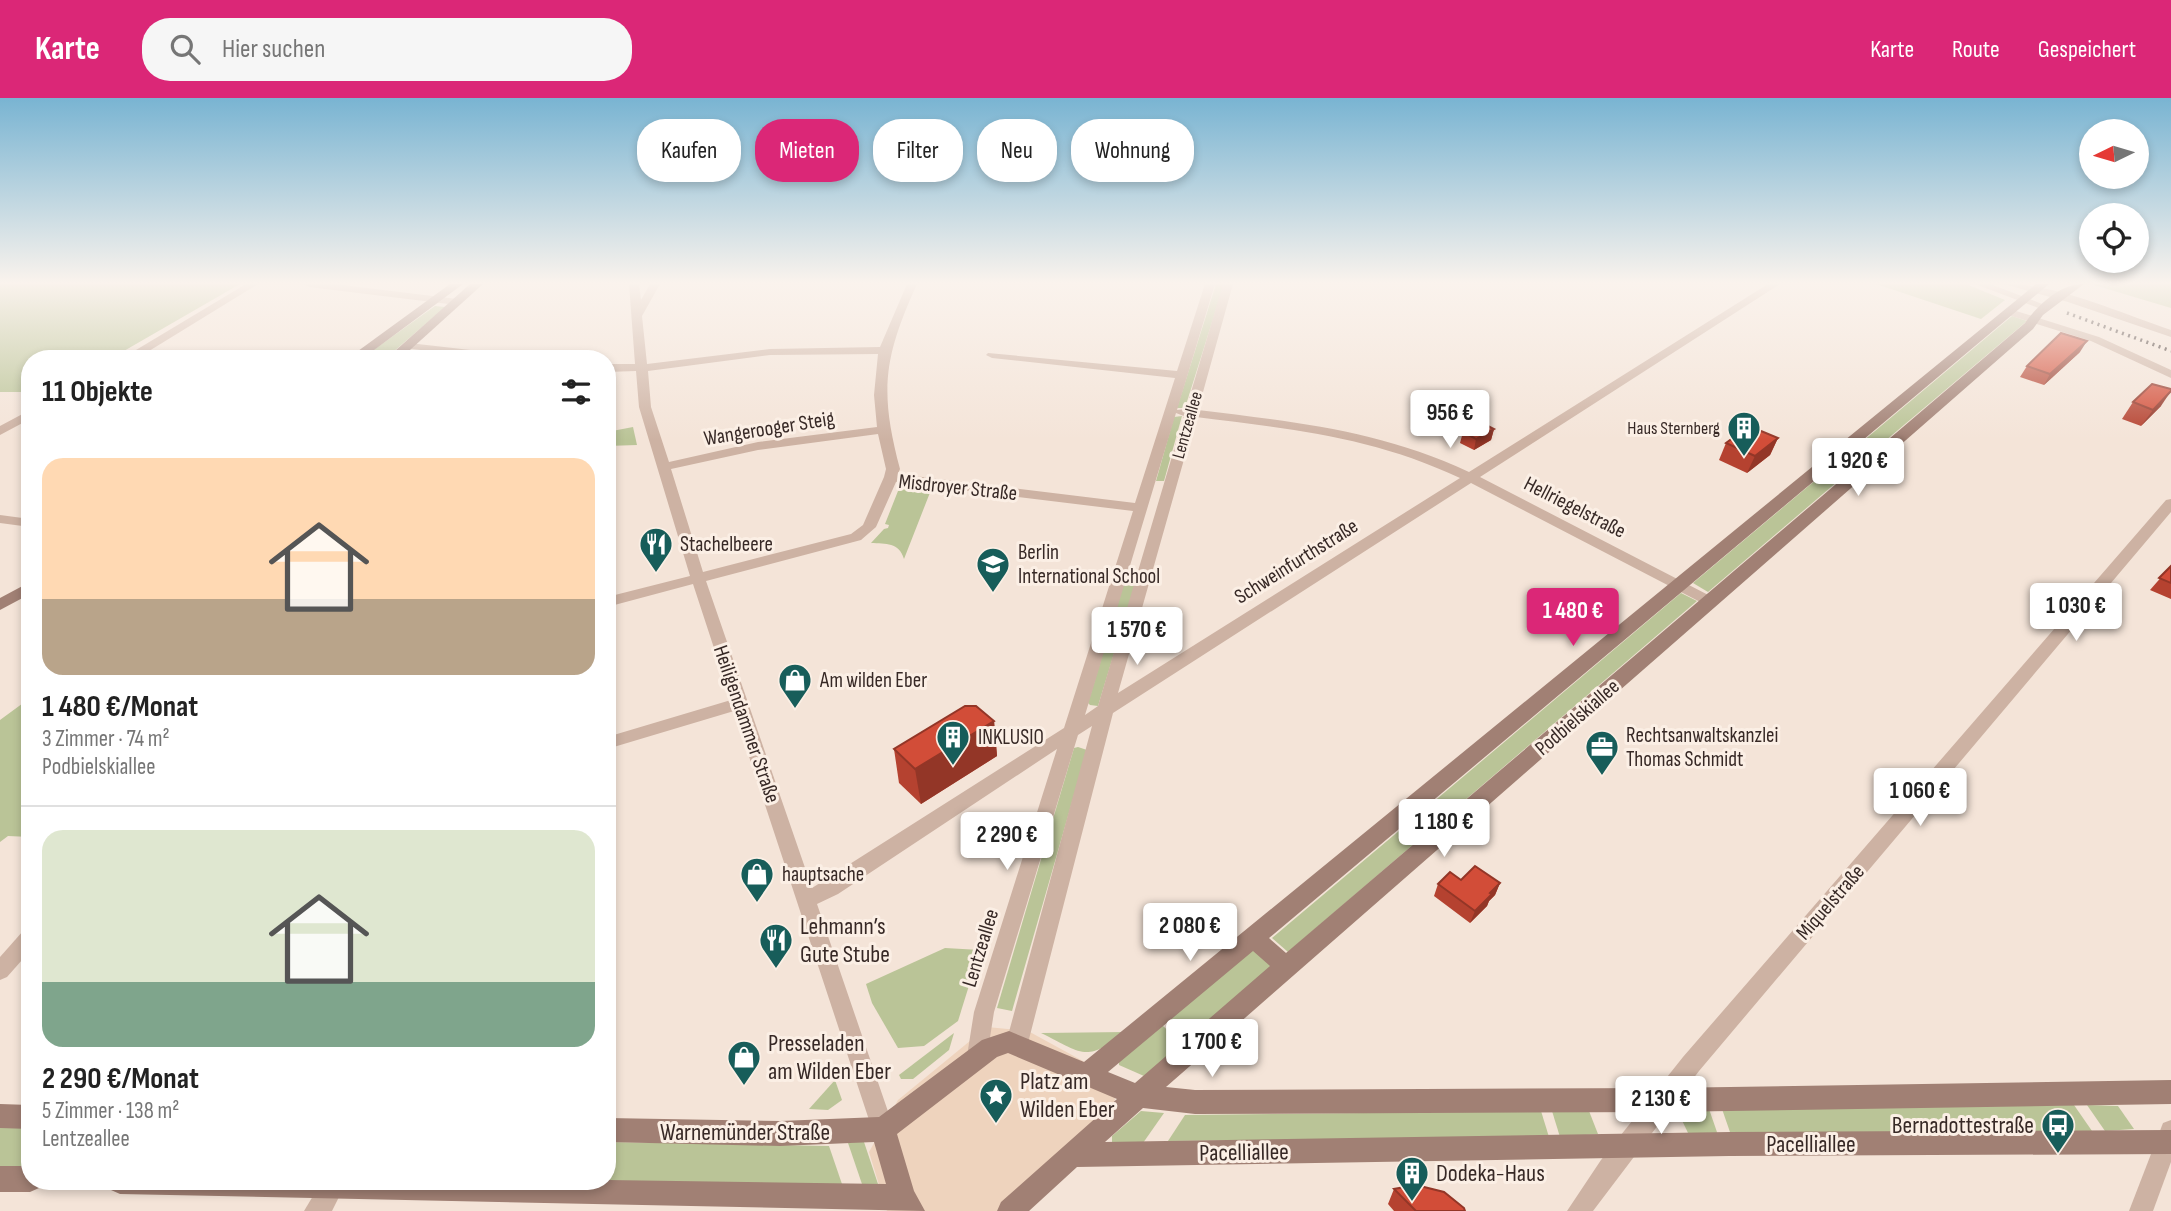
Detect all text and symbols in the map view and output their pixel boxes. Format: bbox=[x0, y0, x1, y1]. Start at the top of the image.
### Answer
search box bbox=[142, 18, 632, 81]
text: Karte bbox=[35, 29, 100, 69]
icon: search bbox=[166, 30, 204, 68]
text: Hier suchen bbox=[222, 34, 325, 65]
text: Karte bbox=[1870, 35, 1914, 64]
text: Route bbox=[1952, 35, 2000, 64]
text: Gespeichert bbox=[2038, 35, 2136, 64]
chip: Kaufen bbox=[637, 119, 741, 182]
chip: Mieten bbox=[755, 119, 859, 182]
chip: Filter bbox=[873, 119, 963, 182]
chip: Neu bbox=[977, 119, 1057, 182]
chip: Wohnung bbox=[1071, 119, 1194, 182]
north arrow bbox=[2079, 119, 2149, 189]
map controls bbox=[2079, 119, 2149, 273]
button: locate bbox=[2079, 203, 2149, 273]
icon: filters bbox=[557, 373, 595, 411]
text: 11 Objekte bbox=[42, 374, 153, 410]
street label: Lentzeallee bbox=[1168, 389, 1207, 461]
pin: 956 € bbox=[1401, 390, 1499, 450]
text: 956 € bbox=[1426, 399, 1474, 427]
street label: Wangerooger Steig bbox=[702, 406, 836, 451]
building icon: Haus Sternberg bbox=[1725, 409, 1763, 458]
place label: Haus Sternberg bbox=[1627, 418, 1720, 439]
pin: 1 920 € bbox=[1793, 438, 1923, 498]
text: 1 920 € bbox=[1828, 447, 1888, 475]
street label: Misdroyer Straße bbox=[897, 469, 1018, 506]
street label: Hellriegelstraße bbox=[1520, 471, 1630, 544]
icon: home bbox=[256, 504, 382, 630]
street label: Schweinfurthstraße bbox=[1230, 513, 1363, 609]
restaurant icon: Stachelbeere bbox=[637, 525, 675, 574]
place label: Stachelbeere bbox=[680, 532, 773, 557]
place label: Berlin International School bbox=[1018, 540, 1160, 589]
school or university icon: Berlin International School bbox=[974, 545, 1012, 594]
pin: 1 030 € bbox=[2011, 584, 2141, 643]
pin: 1 480 € bbox=[1508, 588, 1638, 648]
text: 1 030 € bbox=[2046, 592, 2106, 620]
text: 1 480 € bbox=[1543, 597, 1603, 625]
pin: 1 570 € bbox=[1072, 608, 1202, 667]
text: 1 570 € bbox=[1108, 616, 1166, 644]
street label: Heiligendammer Straße bbox=[708, 642, 785, 806]
shop icon: Am wilden Eber bbox=[776, 661, 814, 710]
place label: Am wilden Eber bbox=[819, 668, 927, 693]
street label: Podbielskiallee bbox=[1530, 674, 1625, 761]
text: 1 480 €/Monat bbox=[42, 689, 198, 725]
building icon: INKLUSIO bbox=[934, 718, 972, 767]
place label: Rechtsanwaltskanzlei Thomas Schmidt bbox=[1626, 723, 1778, 772]
text: 3 Zimmer · 74 m² bbox=[42, 725, 170, 753]
place label: INKLUSIO bbox=[978, 725, 1044, 750]
office icon: Rechtsanwaltskanzlei Thomas Schmidt bbox=[1583, 728, 1621, 777]
text: Podbielskiallee bbox=[42, 753, 155, 781]
pin: 1 060 € bbox=[1855, 768, 1985, 828]
text: 1 060 € bbox=[1890, 777, 1950, 805]
pin: 1 180 € bbox=[1379, 800, 1509, 859]
text: 1 180 € bbox=[1415, 808, 1473, 836]
pin: 2 290 € bbox=[942, 812, 1072, 872]
text: 2 290 € bbox=[977, 821, 1037, 849]
shop icon: hauptsache bbox=[738, 855, 776, 904]
street label: Miquelstraße bbox=[1791, 860, 1870, 945]
place label: hauptsache bbox=[782, 862, 864, 887]
icon: home bbox=[256, 876, 382, 1002]
pin: 2 080 € bbox=[1125, 904, 1255, 963]
street label: Lentzeallee bbox=[957, 906, 1004, 990]
place label: Lehmann’s Gute Stube bbox=[800, 912, 890, 969]
text: 2 080 € bbox=[1159, 912, 1221, 940]
restaurant icon: Lehmann’s Gute Stube bbox=[757, 921, 795, 970]
pin: 1 700 € bbox=[1147, 1020, 1277, 1079]
text: 1 700 € bbox=[1182, 1028, 1242, 1056]
place label: Presseladen am Wilden Eber bbox=[768, 1029, 891, 1086]
shop icon: Presseladen am Wilden Eber bbox=[725, 1038, 763, 1087]
text: 2 290 €/Monat bbox=[42, 1061, 199, 1097]
place label: Platz am Wilden Eber bbox=[1020, 1067, 1115, 1124]
place icon: Platz am Wilden Eber bbox=[977, 1076, 1015, 1125]
pin: 2 130 € bbox=[1596, 1076, 1726, 1136]
text: 2 130 € bbox=[1631, 1085, 1691, 1113]
text: 5 Zimmer · 138 m² bbox=[42, 1097, 179, 1125]
bus stop icon: Bernadottestraße bbox=[2039, 1106, 2077, 1155]
place label: Bernadottestraße bbox=[1892, 1111, 2034, 1140]
street label: Warnemünder Straße bbox=[660, 1118, 830, 1147]
text: Lentzeallee bbox=[42, 1125, 130, 1153]
street label: Pacelliallee bbox=[1766, 1130, 1856, 1159]
street label: Pacelliallee bbox=[1199, 1137, 1289, 1168]
building icon: Dodeka-Haus bbox=[1393, 1154, 1431, 1203]
place label: Dodeka-Haus bbox=[1436, 1159, 1545, 1188]

